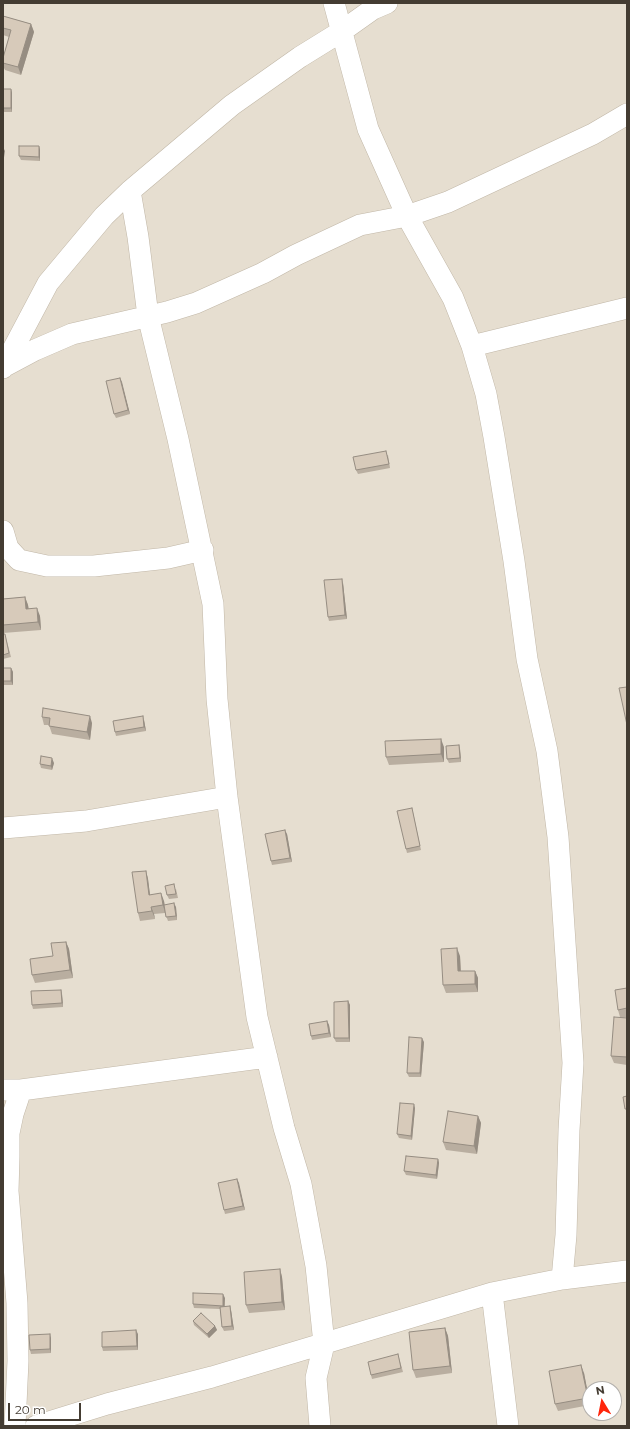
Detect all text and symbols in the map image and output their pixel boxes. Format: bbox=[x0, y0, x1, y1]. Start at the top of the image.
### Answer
north arrow bbox=[582, 1381, 622, 1421]
text: N bbox=[594, 1383, 606, 1398]
scale bar bbox=[10, 1395, 83, 1421]
text: 20 m bbox=[15, 1402, 46, 1417]

